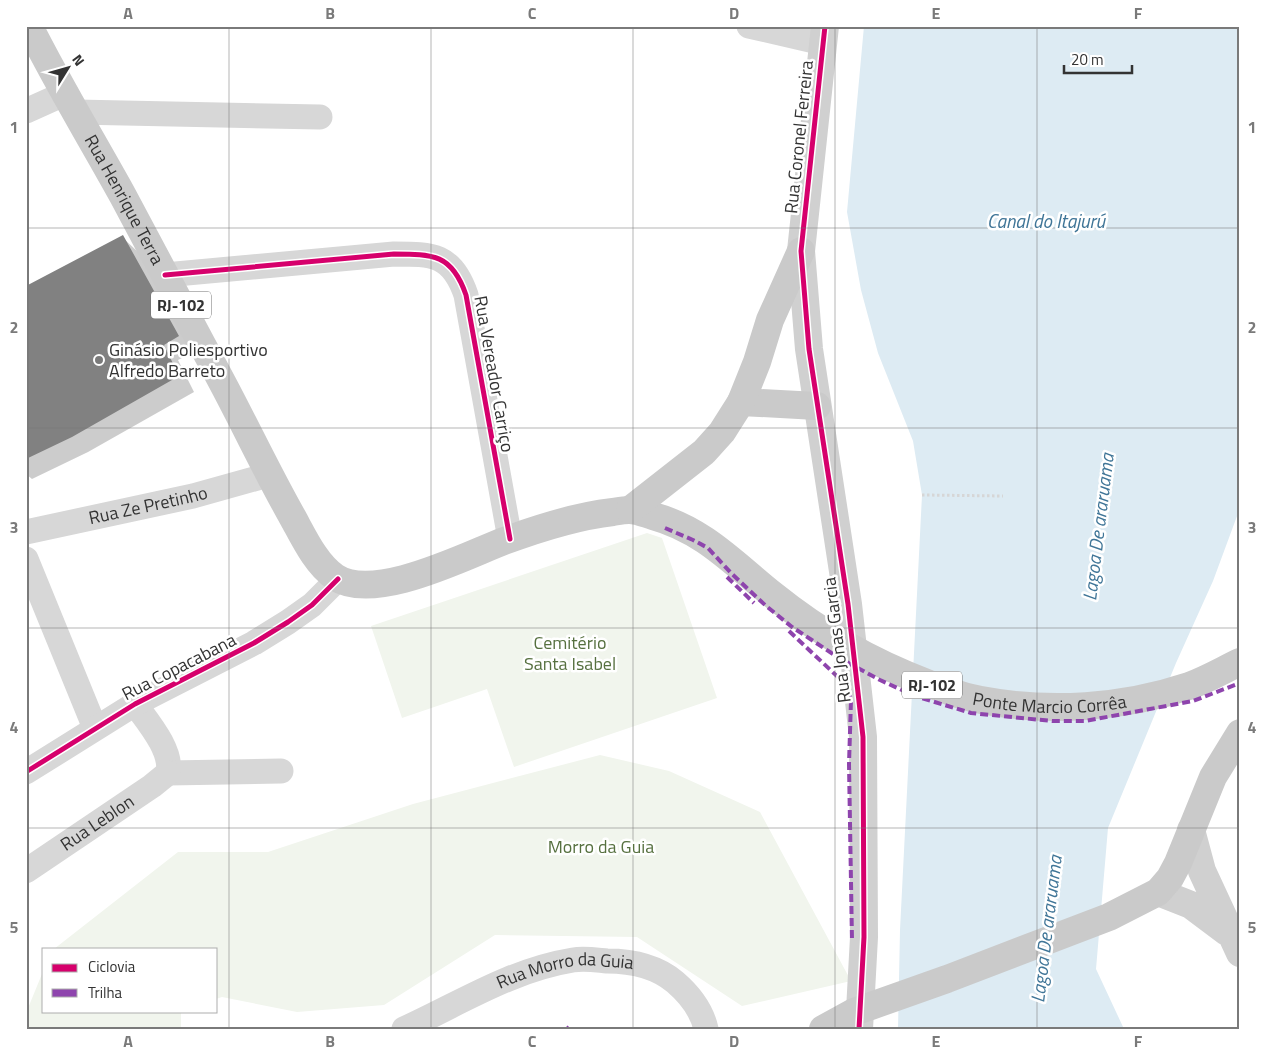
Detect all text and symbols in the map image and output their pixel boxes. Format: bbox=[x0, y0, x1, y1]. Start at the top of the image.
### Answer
text: A bbox=[123, 1, 133, 25]
text: B bbox=[325, 1, 335, 25]
text: C bbox=[528, 1, 537, 25]
text: D bbox=[729, 1, 739, 25]
text: E bbox=[932, 1, 941, 25]
text: F bbox=[1134, 1, 1143, 25]
north arrow bbox=[42, 42, 92, 92]
scale bar bbox=[1064, 42, 1131, 74]
text: 20 m bbox=[1071, 48, 1104, 71]
text: N bbox=[67, 50, 90, 70]
street label: Rua Coronel Ferreira bbox=[777, 59, 820, 215]
text: 1 bbox=[10, 115, 18, 139]
text: 1 bbox=[1248, 115, 1256, 139]
street label: Rua Henrique Terra bbox=[78, 129, 171, 269]
water label: Canal do Itajurú bbox=[987, 206, 1107, 235]
road number: RJ-102 bbox=[151, 292, 211, 318]
street label: Rua Vereador Carriço bbox=[467, 294, 522, 454]
text: 2 bbox=[10, 315, 18, 339]
text: 2 bbox=[1248, 315, 1256, 339]
place label: Ginásio Poliesportivo Alfredo Barreto bbox=[109, 336, 268, 384]
marker: Ginásio Poliesportivo Alfredo Barreto bbox=[93, 354, 105, 366]
water label: Lagoa De araruama bbox=[1074, 450, 1121, 602]
street label: Rua Ze Pretinho bbox=[86, 479, 211, 531]
text: 3 bbox=[10, 515, 18, 539]
text: 3 bbox=[1248, 515, 1256, 539]
street label: Rua Jonas Garcia bbox=[815, 576, 858, 704]
street label: Rua Copacabana bbox=[117, 626, 241, 707]
park label: Cemitério Santa Isabel bbox=[524, 629, 616, 677]
road number: RJ-102 bbox=[902, 672, 962, 698]
street label: Ponte Marcio Corrêa bbox=[970, 685, 1128, 720]
text: 4 bbox=[10, 715, 19, 739]
text: 4 bbox=[1248, 715, 1257, 739]
street label: Rua Leblon bbox=[55, 788, 139, 857]
park label: Morro da Guia bbox=[548, 833, 654, 860]
water label: Lagoa De araruama bbox=[1022, 852, 1069, 1004]
text: 5 bbox=[10, 915, 19, 939]
text: 5 bbox=[1248, 915, 1257, 939]
street label: Rua Morro da Guia bbox=[492, 945, 636, 996]
legend bbox=[42, 948, 218, 1012]
text: Ciclovia bbox=[88, 955, 136, 978]
text: Trilha bbox=[88, 981, 123, 1004]
text: A bbox=[123, 1029, 133, 1053]
text: B bbox=[325, 1029, 335, 1053]
text: C bbox=[528, 1029, 537, 1053]
text: D bbox=[729, 1029, 739, 1053]
text: E bbox=[932, 1029, 941, 1053]
text: F bbox=[1134, 1029, 1143, 1053]

